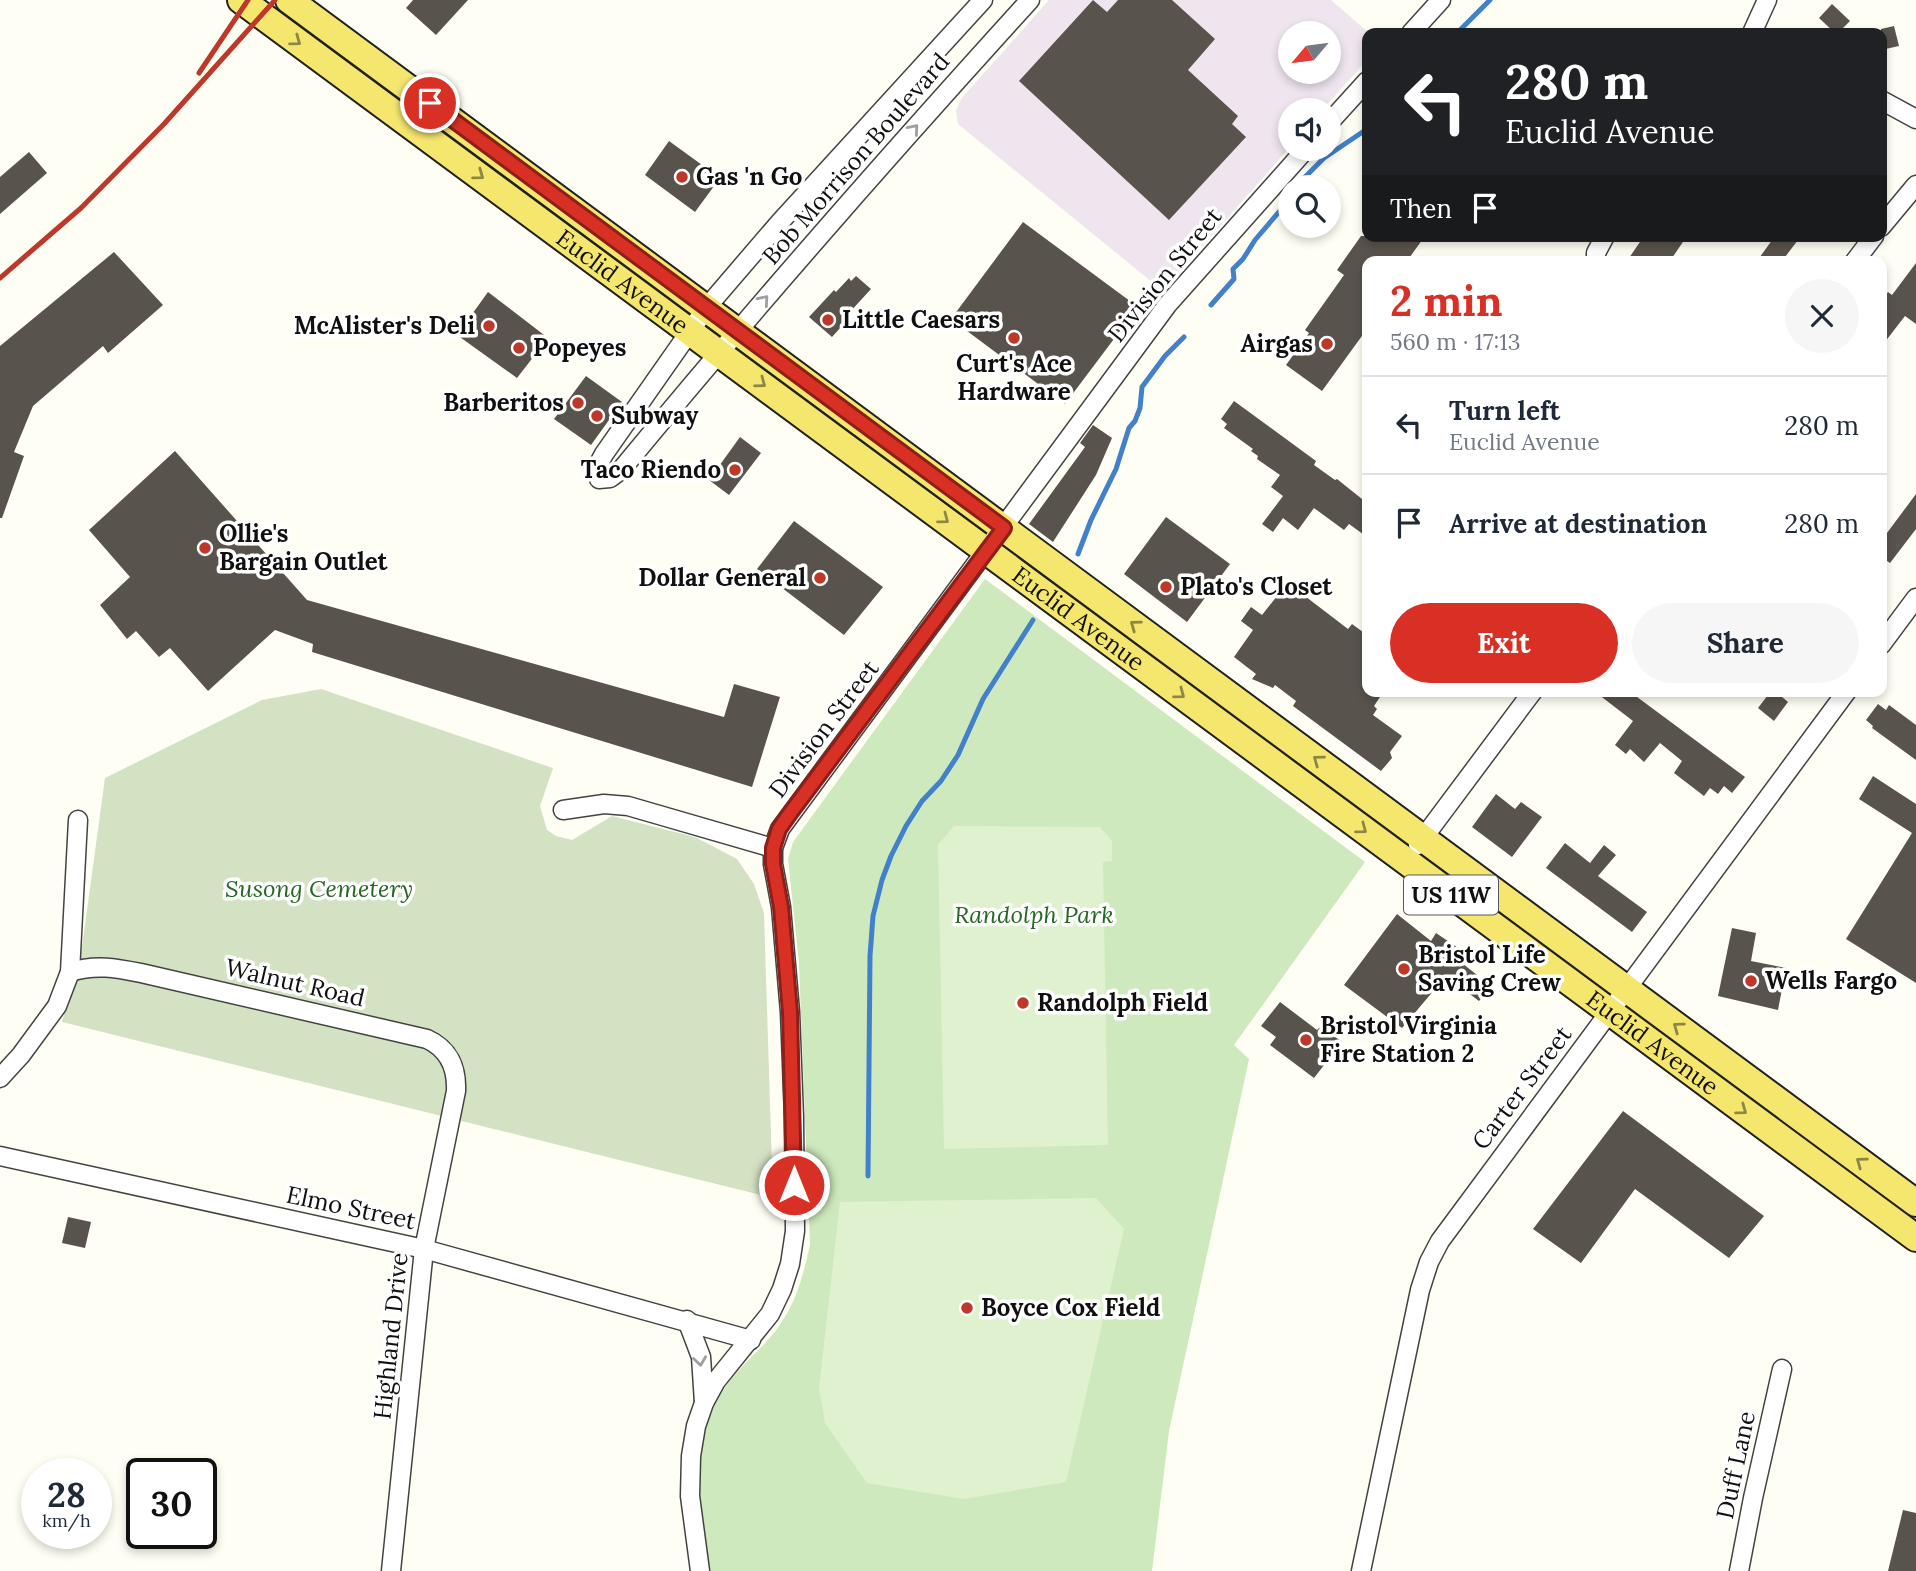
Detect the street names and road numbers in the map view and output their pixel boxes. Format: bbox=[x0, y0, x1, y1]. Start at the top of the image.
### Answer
street label: Bob Morrison Boulevard bbox=[755, 47, 956, 271]
street label: Division Street bbox=[1101, 201, 1229, 348]
street label: Euclid Avenue bbox=[550, 222, 695, 341]
street label: Euclid Avenue bbox=[1006, 559, 1151, 678]
street label: Division Street bbox=[762, 653, 886, 804]
road number: US 11W bbox=[1404, 876, 1498, 914]
street label: Walnut Road bbox=[222, 951, 368, 1014]
street label: Euclid Avenue bbox=[1580, 984, 1725, 1102]
street label: Carter Street bbox=[1465, 1019, 1579, 1156]
street label: Elmo Street bbox=[284, 1179, 419, 1236]
street label: Highland Drive bbox=[366, 1251, 415, 1421]
street label: Duff Lane bbox=[1709, 1408, 1762, 1522]

